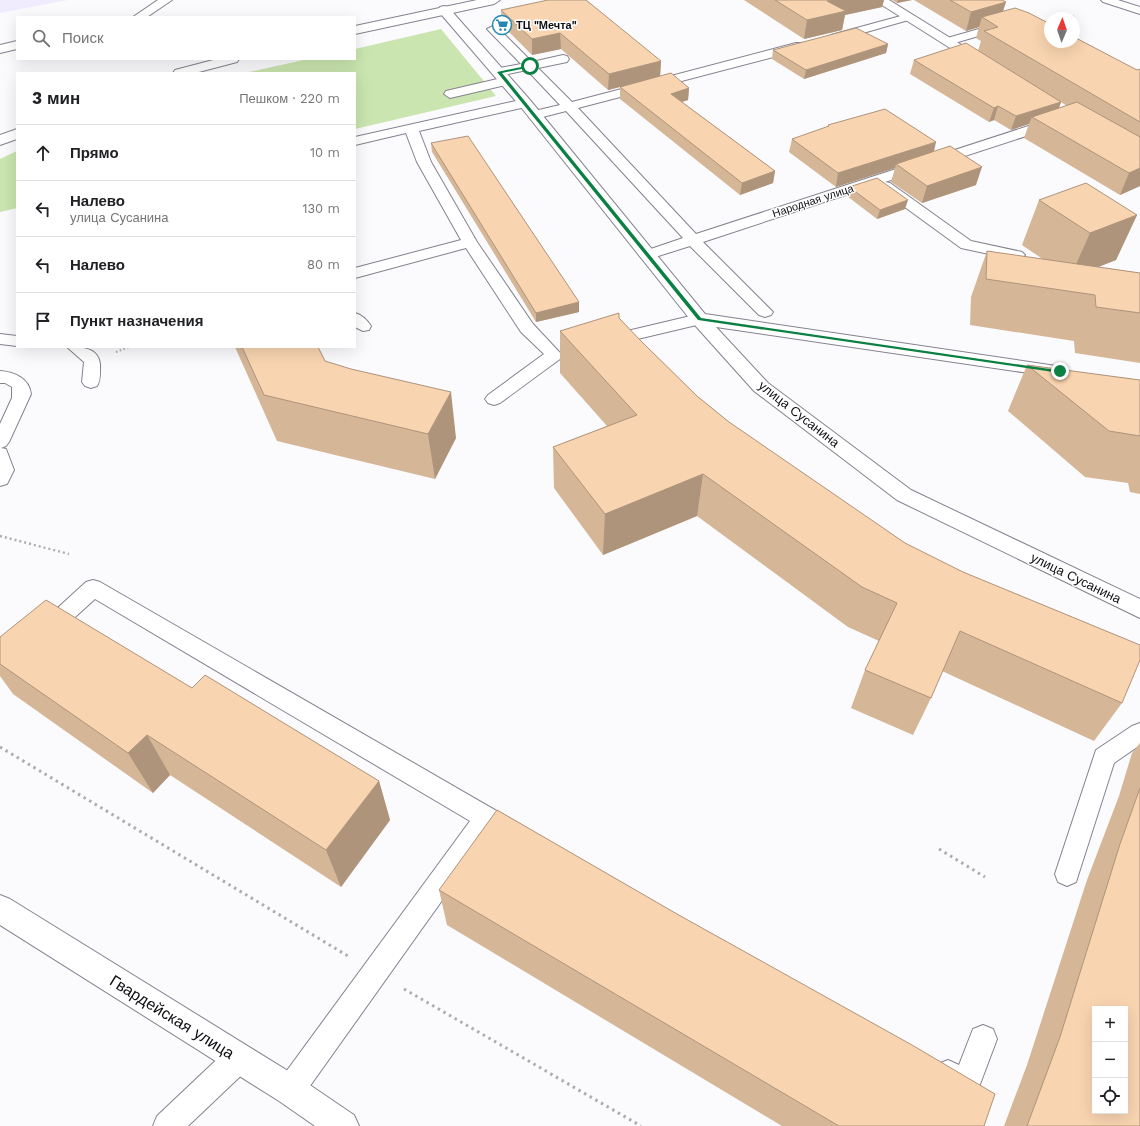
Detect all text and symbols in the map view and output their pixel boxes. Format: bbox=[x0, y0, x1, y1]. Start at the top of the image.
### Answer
north arrow bbox=[1044, 12, 1080, 48]
supermarket icon: ТЦ "Мечта" bbox=[491, 14, 513, 36]
search box bbox=[16, 16, 356, 60]
place label: ТЦ "Мечта" bbox=[516, 19, 577, 32]
icon: search bbox=[30, 27, 52, 49]
text: Поиск bbox=[62, 29, 104, 47]
route start bbox=[521, 57, 539, 75]
text: 3 мин bbox=[32, 88, 80, 108]
text: Пешком · 220 m bbox=[239, 91, 340, 106]
icon: ahead bbox=[32, 142, 54, 164]
text: Прямо bbox=[70, 144, 119, 162]
text: 10 m bbox=[310, 145, 340, 160]
street label: Народная улица bbox=[771, 181, 856, 220]
text: Налево bbox=[70, 192, 125, 210]
icon: left bbox=[32, 198, 54, 220]
text: 130 m bbox=[302, 201, 340, 216]
text: улица Сусанина bbox=[70, 210, 169, 225]
icon: left bbox=[32, 254, 54, 276]
text: Налево bbox=[70, 256, 125, 274]
text: 80 m bbox=[307, 257, 340, 272]
icon: arrive bbox=[32, 310, 54, 332]
text: Пункт назначения bbox=[70, 312, 203, 330]
route end bbox=[1051, 362, 1069, 380]
street label: улица Сусанина bbox=[756, 378, 843, 451]
street label: улица Сусанина bbox=[1028, 550, 1124, 607]
street label: Гвардейская улица bbox=[106, 971, 238, 1063]
map controls bbox=[1092, 1006, 1128, 1114]
button: + bbox=[1092, 1006, 1128, 1042]
button: − bbox=[1092, 1042, 1128, 1078]
button: locate bbox=[1092, 1078, 1128, 1114]

